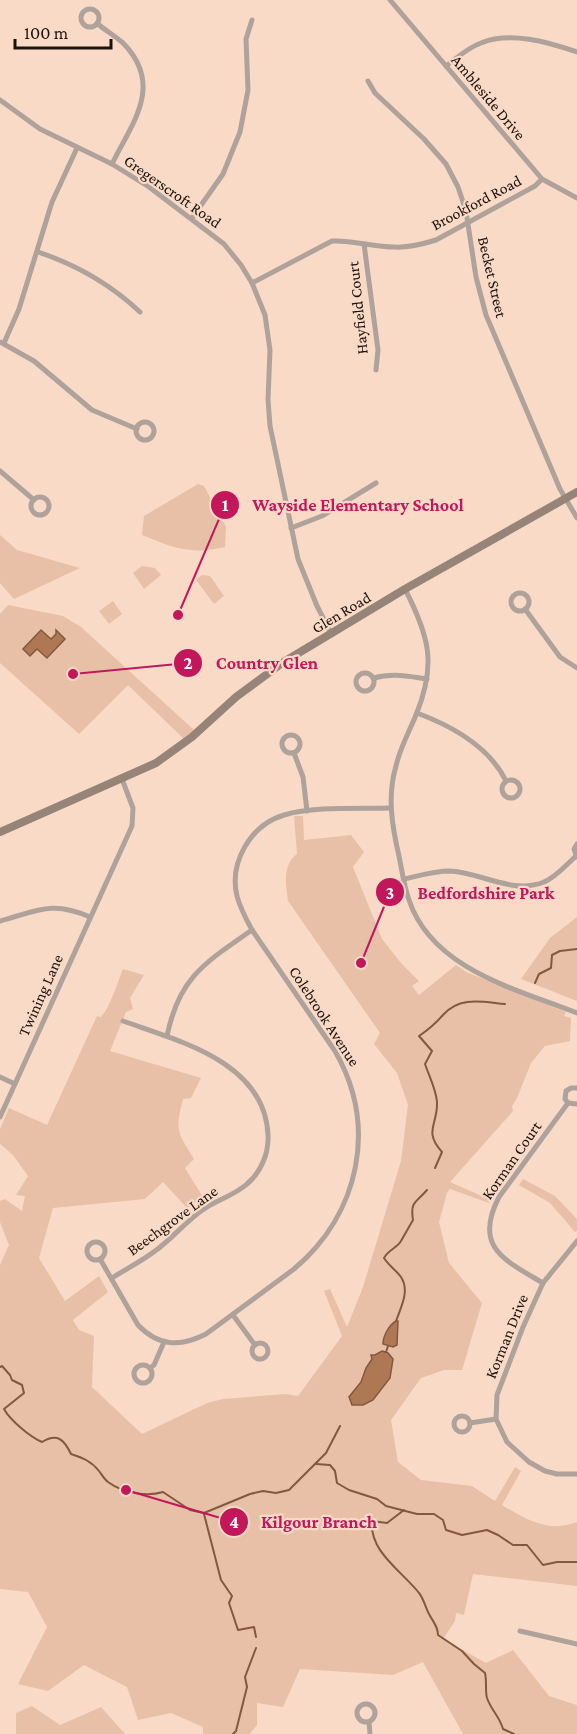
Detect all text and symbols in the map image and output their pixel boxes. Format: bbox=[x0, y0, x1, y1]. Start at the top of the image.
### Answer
scale bar bbox=[15, 12, 111, 50]
text: 100 m bbox=[24, 23, 69, 43]
street label: Ambleside Drive bbox=[448, 52, 529, 143]
street label: Gregerscroft Road bbox=[120, 152, 225, 232]
street label: Brookford Road bbox=[428, 171, 525, 233]
street label: Becket Street bbox=[475, 235, 510, 320]
street label: Hayfield Court bbox=[344, 260, 372, 355]
callout: Wayside Elementary School bbox=[210, 487, 476, 523]
text: 1 bbox=[222, 495, 229, 515]
text: Wayside Elementary School bbox=[251, 495, 464, 515]
street label: Glen Road bbox=[309, 588, 374, 637]
callout: Country Glen bbox=[173, 645, 330, 681]
text: 2 bbox=[183, 653, 193, 673]
text: Country Glen bbox=[216, 653, 319, 673]
callout: Bedfordshire Park bbox=[375, 874, 566, 910]
text: 3 bbox=[386, 883, 394, 903]
text: Bedfordshire Park bbox=[417, 883, 555, 903]
street label: Twining Lane bbox=[15, 952, 67, 1039]
street label: Colebrook Avenue bbox=[286, 963, 363, 1069]
street label: Korman Court bbox=[478, 1117, 545, 1203]
street label: Beechgrove Lane bbox=[124, 1182, 221, 1260]
street label: Korman Drive bbox=[482, 1292, 531, 1381]
callout: Kilgour Branch bbox=[219, 1504, 389, 1540]
text: 4 bbox=[229, 1512, 239, 1532]
text: Kilgour Branch bbox=[261, 1512, 378, 1532]

